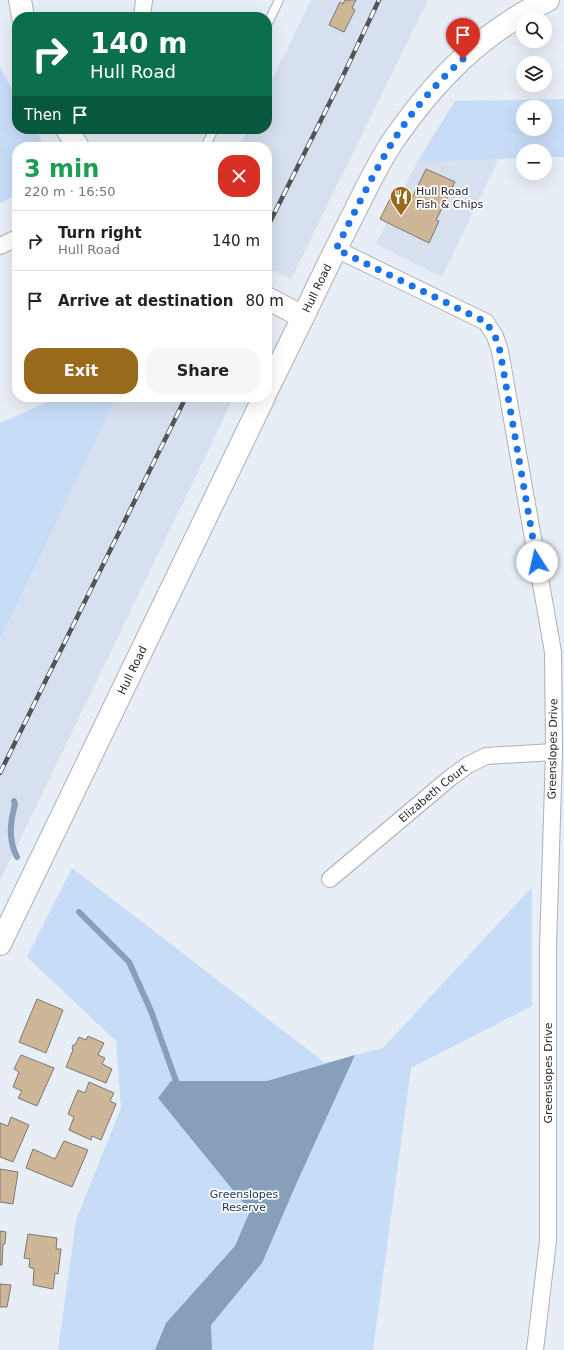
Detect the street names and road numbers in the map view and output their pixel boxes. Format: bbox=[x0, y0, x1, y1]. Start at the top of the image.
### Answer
street label: Hull Road bbox=[300, 262, 334, 315]
street label: Hull Road bbox=[115, 644, 149, 697]
street label: Greenslopes Drive bbox=[546, 698, 560, 800]
street label: Elizabeth Court bbox=[396, 761, 470, 825]
street label: Greenslopes Drive bbox=[542, 1022, 555, 1124]

